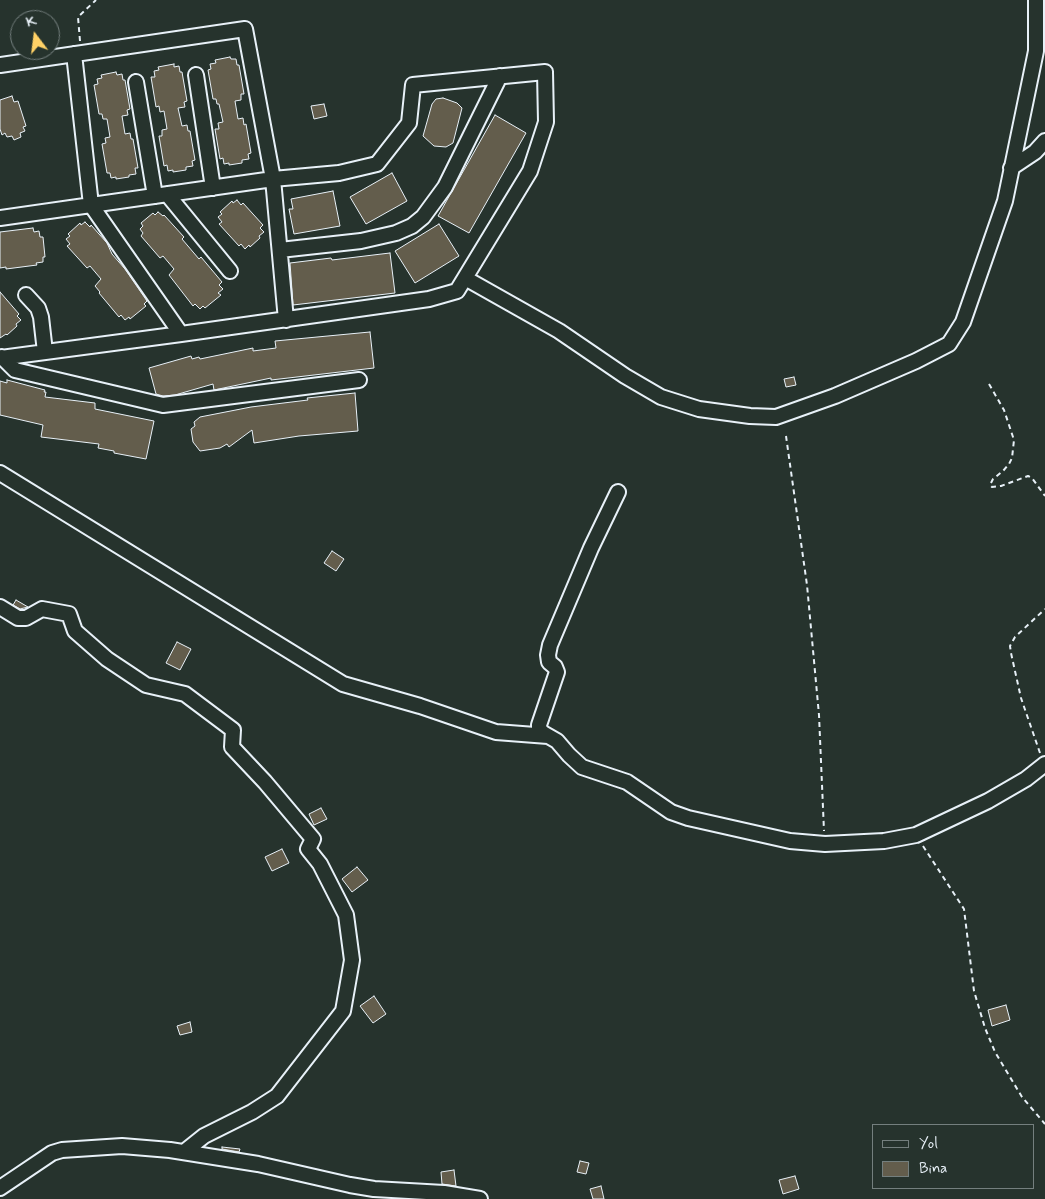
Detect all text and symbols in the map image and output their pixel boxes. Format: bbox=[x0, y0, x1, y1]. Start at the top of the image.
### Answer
north arrow bbox=[10, 10, 60, 60]
text: K bbox=[24, 12, 38, 31]
legend bbox=[872, 1124, 1035, 1189]
text: Yol bbox=[919, 1134, 938, 1154]
text: Bina bbox=[919, 1159, 947, 1179]

